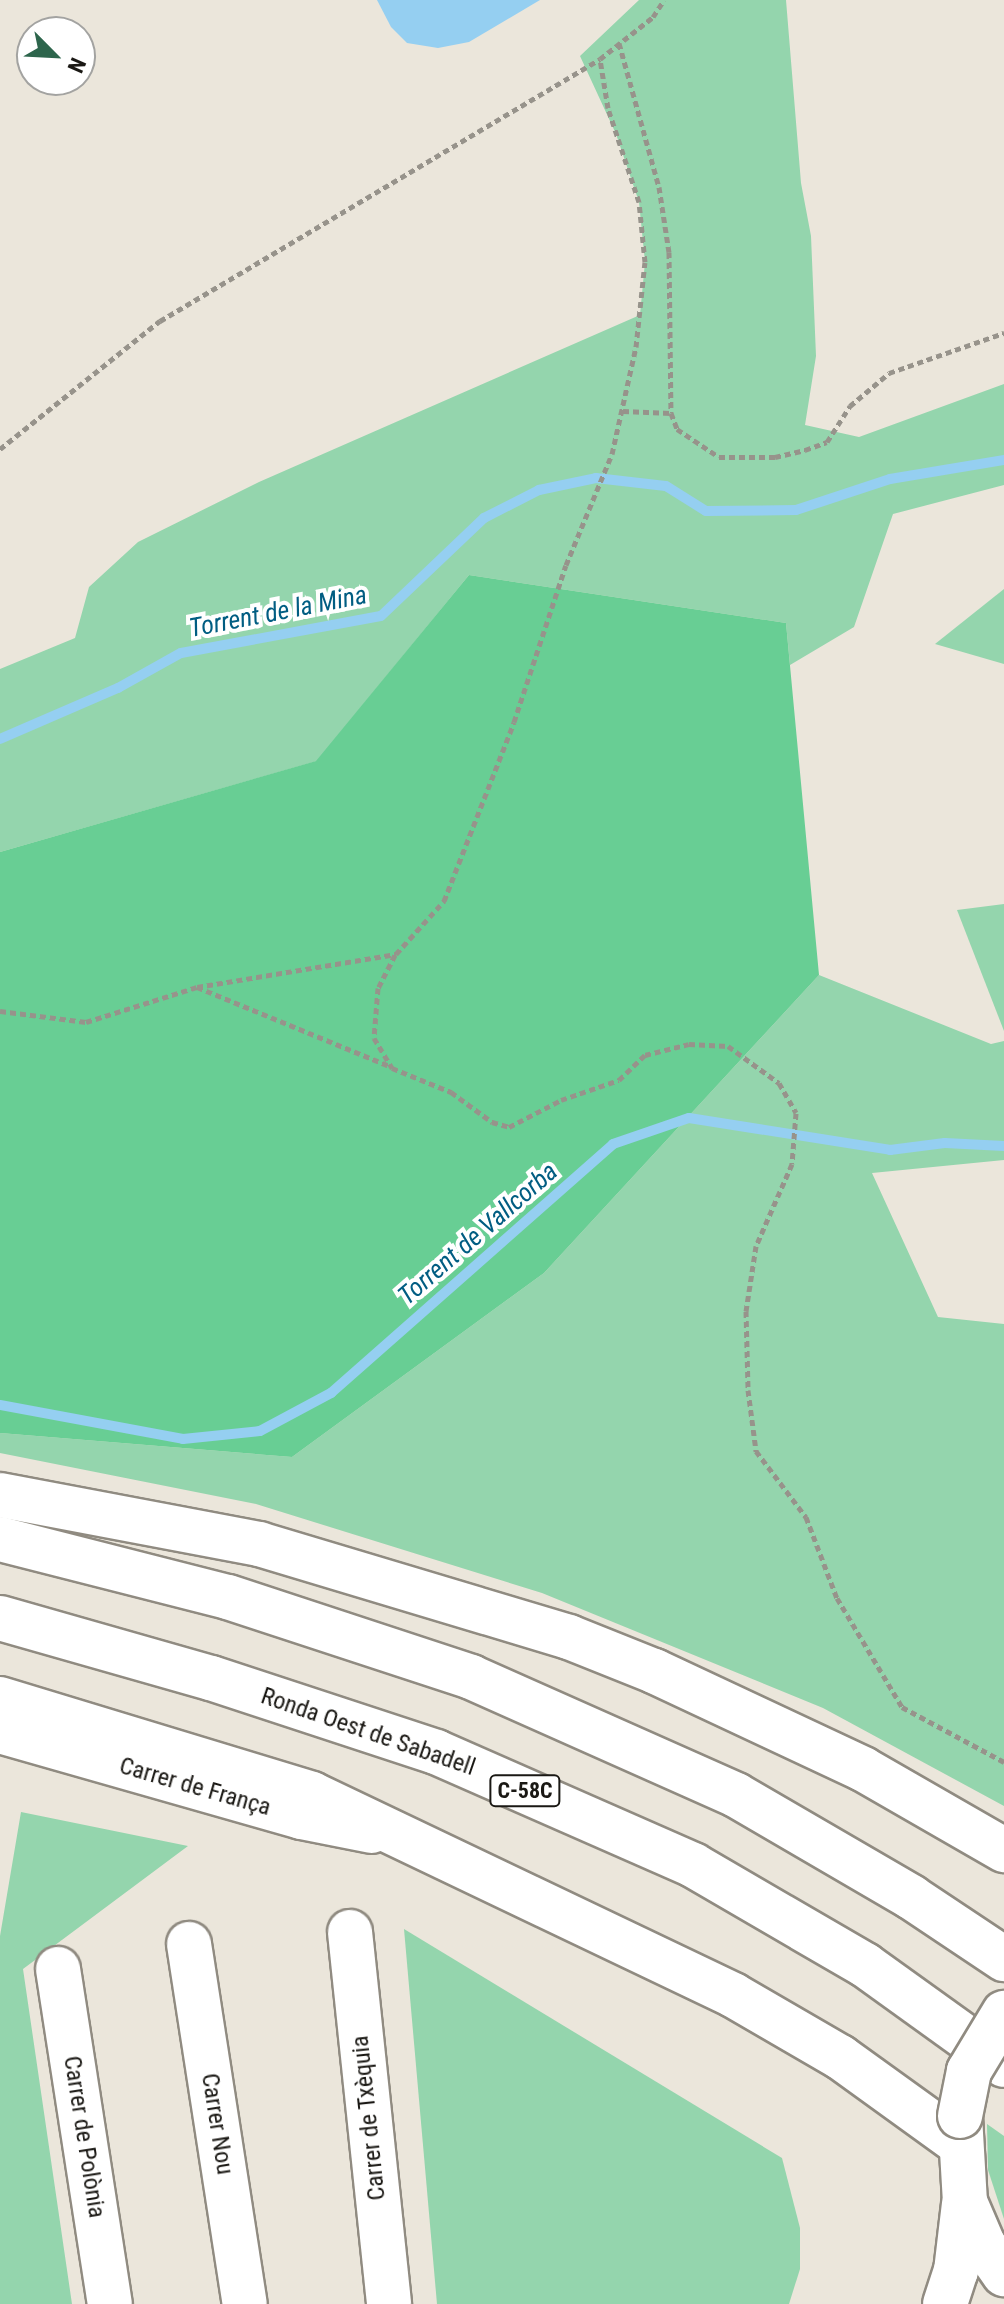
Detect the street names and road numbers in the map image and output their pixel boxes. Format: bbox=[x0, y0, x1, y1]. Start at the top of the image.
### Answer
street label: Ronda Oest de Sabadell bbox=[257, 1682, 479, 1782]
street label: Carrer de França bbox=[116, 1752, 274, 1822]
road number: C-58C bbox=[489, 1773, 561, 1809]
street label: Carrer de Txèquia bbox=[346, 2034, 392, 2202]
street label: Carrer de Polònia bbox=[57, 2054, 111, 2220]
street label: Carrer Nou bbox=[195, 2071, 239, 2177]

